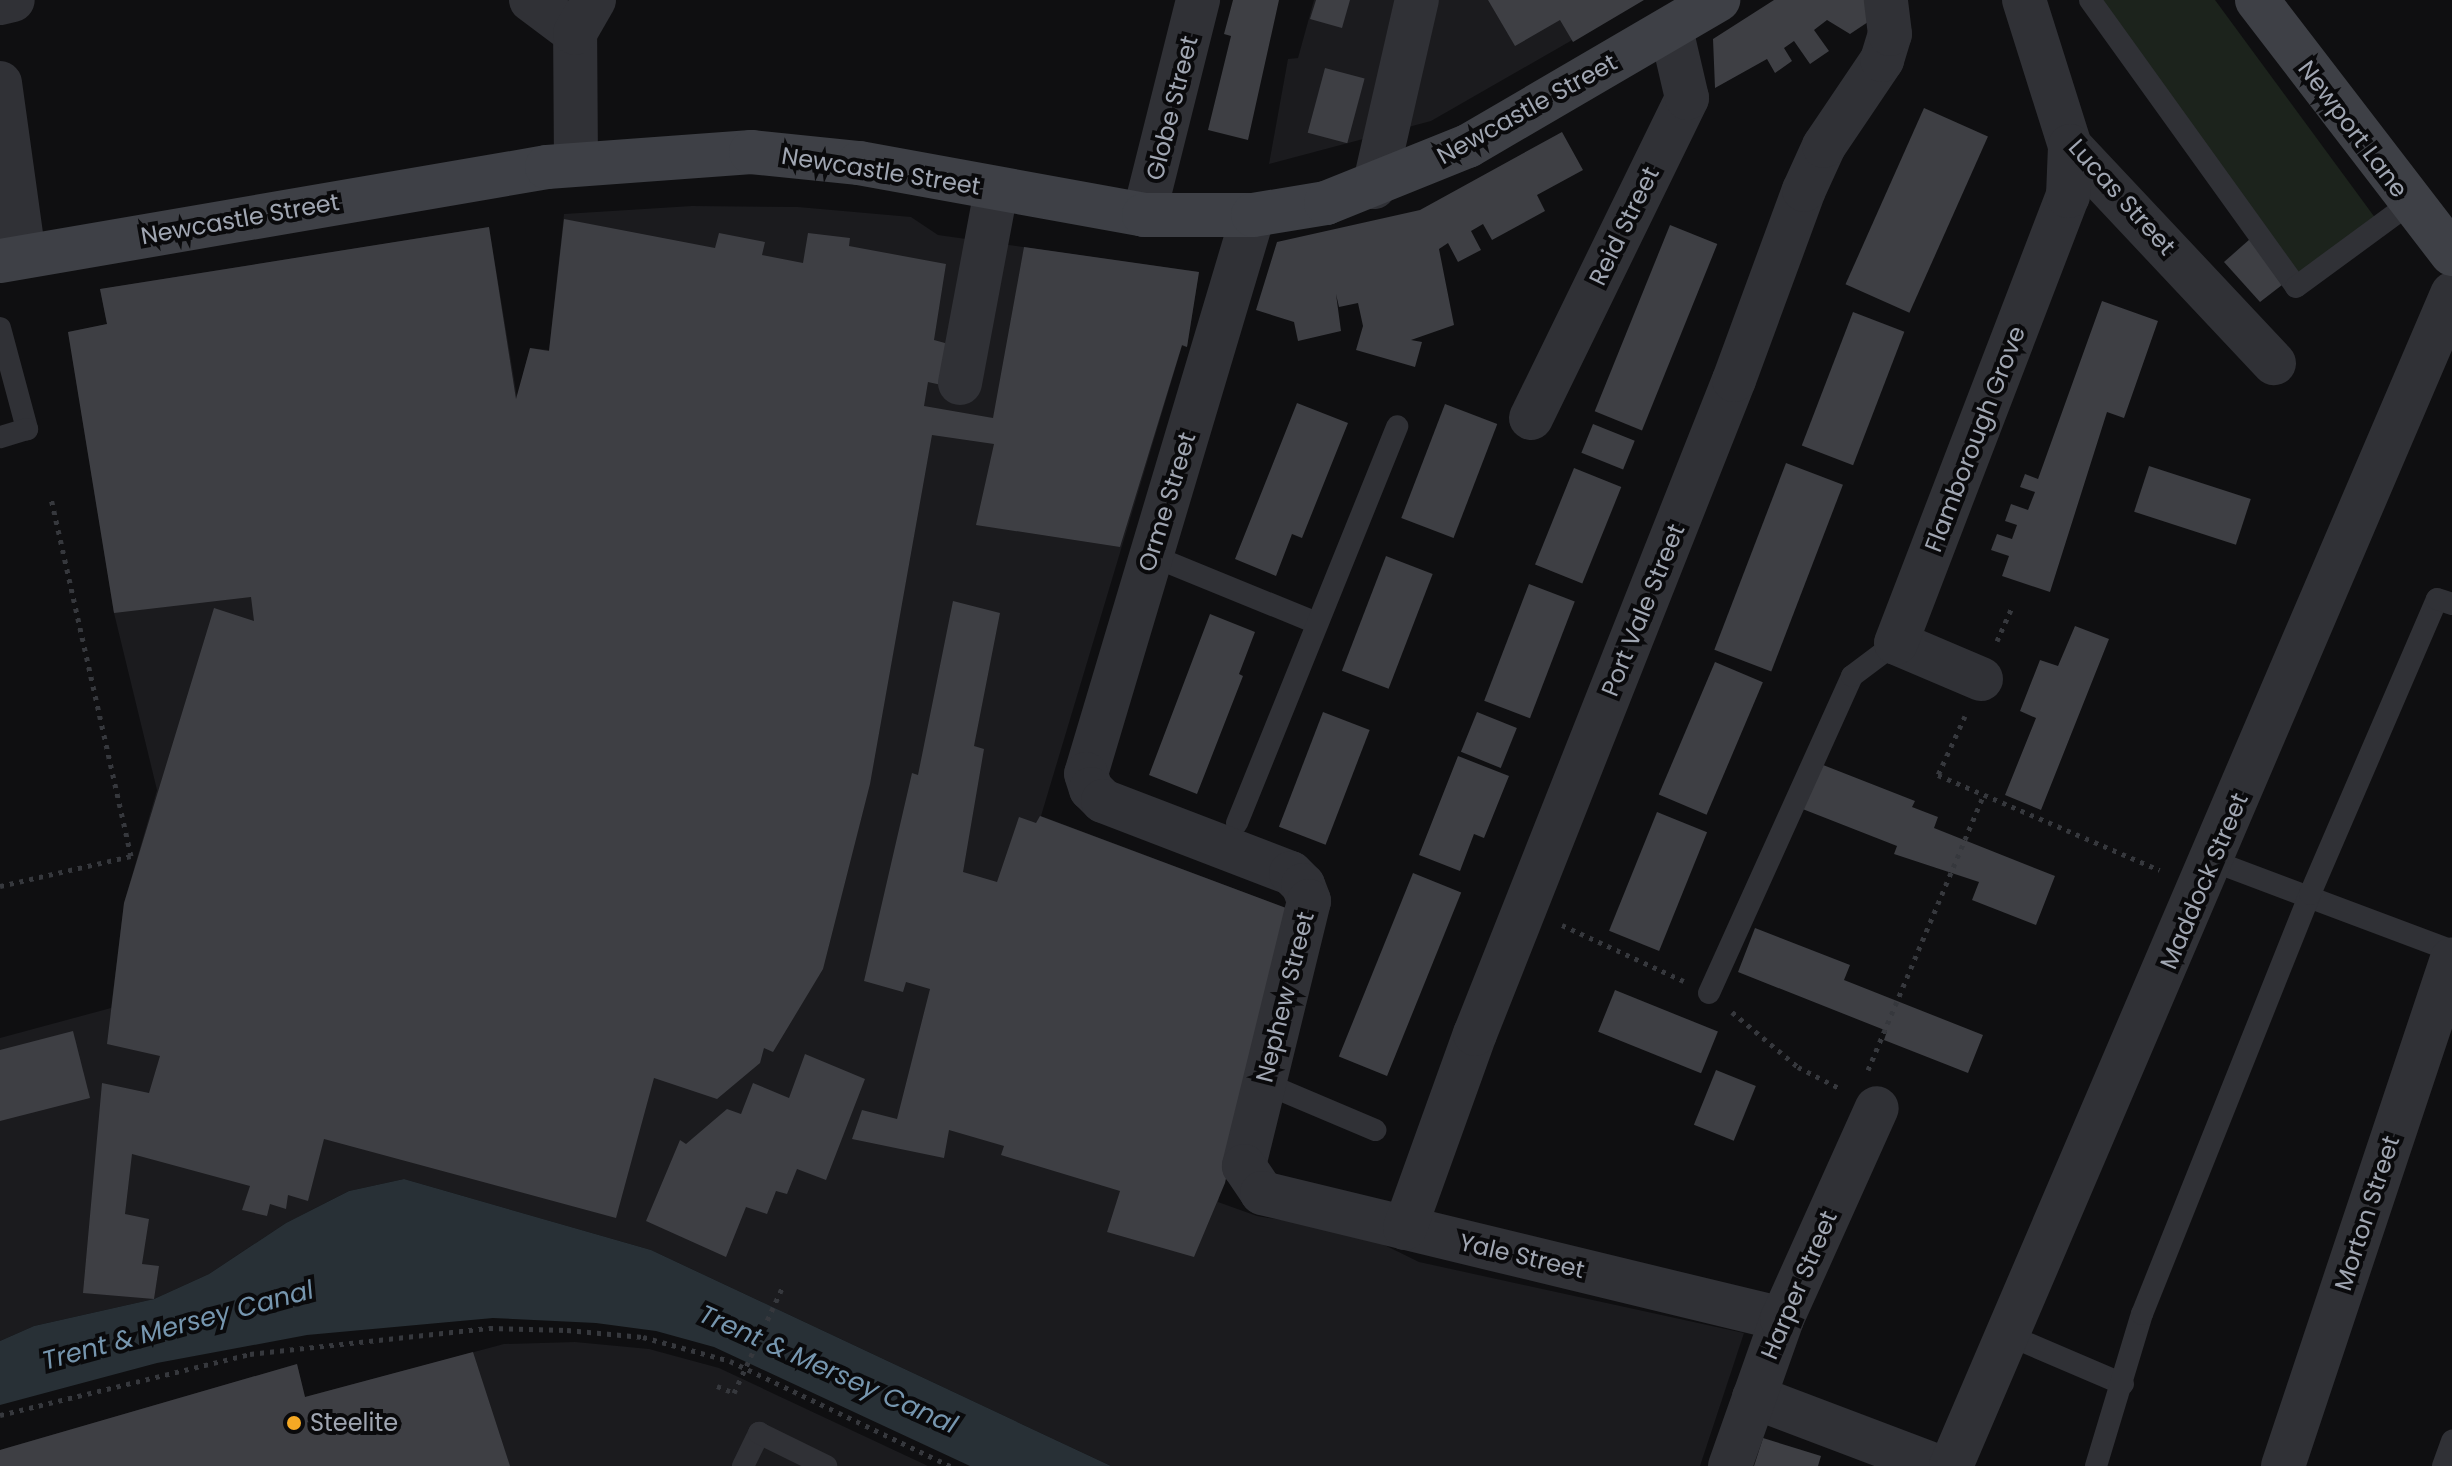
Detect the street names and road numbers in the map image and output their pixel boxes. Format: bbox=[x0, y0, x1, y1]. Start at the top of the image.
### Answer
street label: Globe Street bbox=[1140, 33, 1204, 183]
street label: Newcastle Street bbox=[1432, 48, 1622, 170]
street label: Newport Lane bbox=[2292, 55, 2414, 203]
street label: Lucas Street bbox=[2063, 133, 2181, 261]
street label: Newcastle Street bbox=[780, 141, 982, 201]
street label: Reid Street bbox=[1583, 162, 1665, 290]
street label: Newcastle Street bbox=[139, 187, 341, 251]
street label: Flamborough Grove bbox=[1919, 322, 2031, 556]
street label: Orme Street bbox=[1132, 429, 1202, 575]
street label: Port Vale Street bbox=[1595, 520, 1691, 700]
street label: Maddock Street bbox=[2154, 789, 2254, 973]
street label: Nephew Street bbox=[1250, 909, 1320, 1085]
street label: Morton Street bbox=[2328, 1132, 2406, 1294]
street label: Harper Street bbox=[1755, 1206, 1843, 1364]
street label: Yale Street bbox=[1457, 1228, 1587, 1284]

